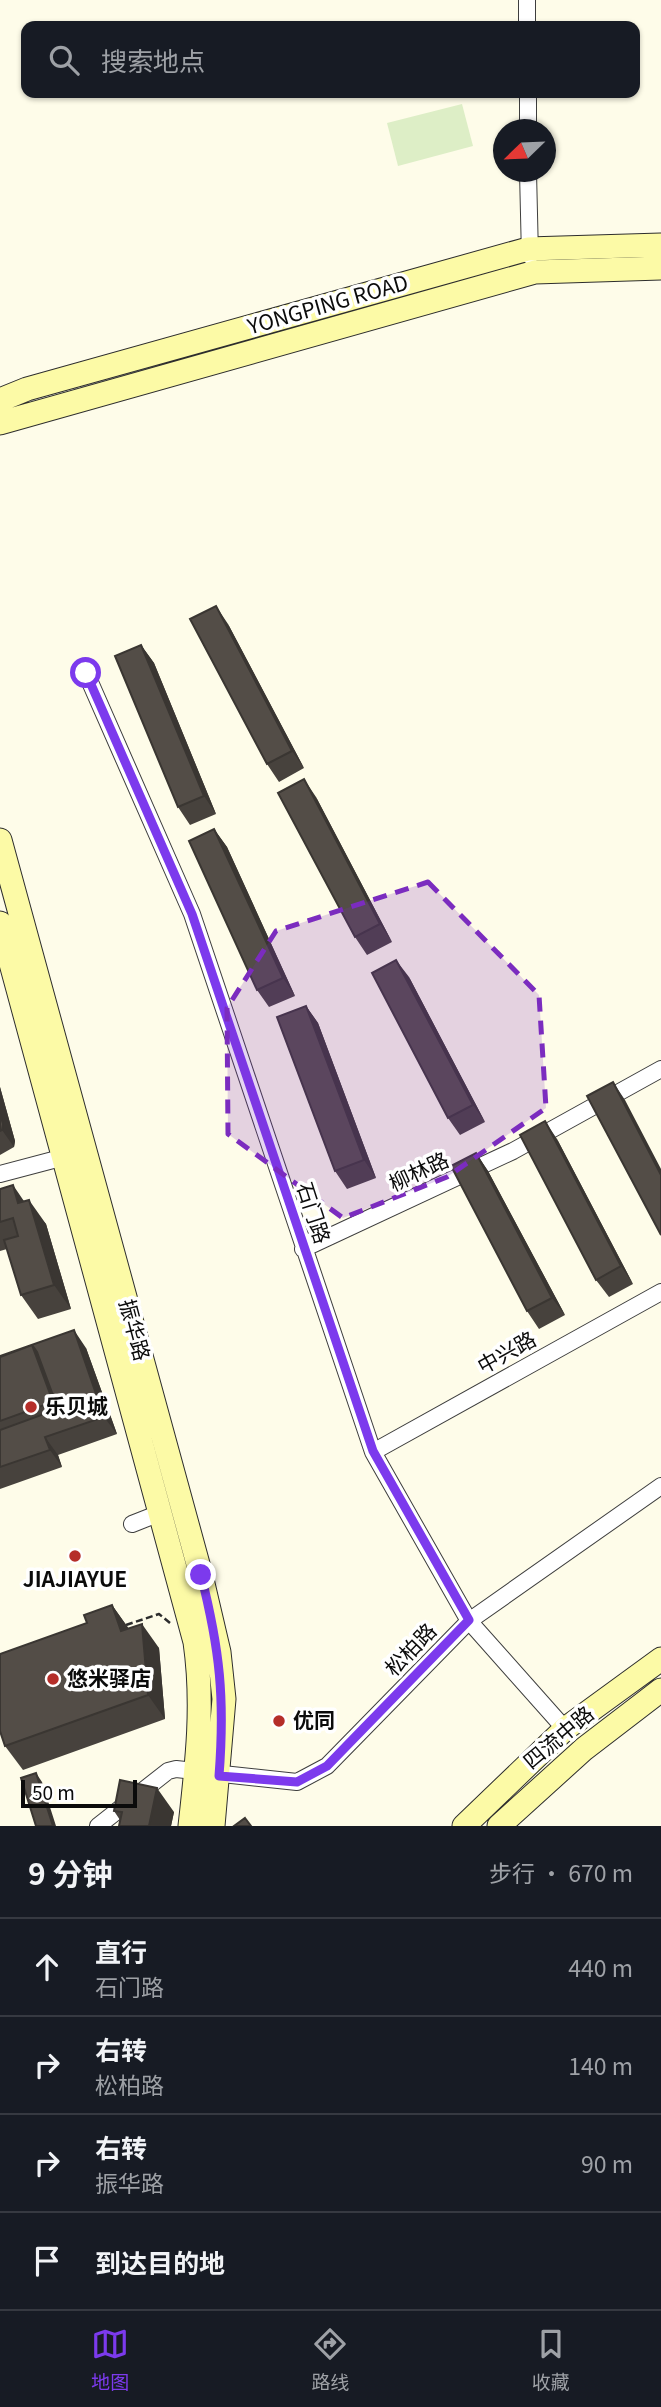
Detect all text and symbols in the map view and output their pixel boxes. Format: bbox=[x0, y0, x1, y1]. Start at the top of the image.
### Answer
search box bbox=[21, 21, 640, 98]
icon: search bbox=[45, 41, 83, 79]
text: 搜索地点 bbox=[101, 41, 205, 78]
north arrow bbox=[493, 119, 556, 182]
street label: YONGPING ROAD bbox=[243, 266, 411, 341]
route start bbox=[70, 657, 101, 688]
street label: 柳林路 bbox=[383, 1143, 453, 1197]
street label: 石门路 bbox=[291, 1178, 339, 1247]
street label: 振华路 bbox=[113, 1295, 159, 1364]
street label: 中兴路 bbox=[471, 1323, 541, 1380]
place label: 乐贝城 bbox=[45, 1390, 108, 1420]
marker: 乐贝城 bbox=[23, 1399, 39, 1415]
marker: JIAJIAYUE bbox=[67, 1548, 83, 1564]
route end bbox=[185, 1559, 216, 1590]
place label: JIAJIAYUE bbox=[23, 1563, 127, 1593]
street label: 松柏路 bbox=[377, 1616, 442, 1682]
place label: 悠米驿店 bbox=[67, 1662, 151, 1692]
marker: 悠米驿店 bbox=[45, 1671, 61, 1687]
street label: 四流中路 bbox=[516, 1698, 600, 1775]
place label: 优同 bbox=[293, 1704, 335, 1734]
marker: 优同 bbox=[271, 1713, 287, 1729]
scale bar bbox=[21, 1777, 136, 1809]
text: 50 m bbox=[32, 1778, 75, 1805]
text: 9 分钟 bbox=[28, 1850, 113, 1894]
text: 步行 · 670 m bbox=[489, 1855, 633, 1889]
text: 直行 bbox=[95, 1932, 147, 1969]
icon: ahead bbox=[28, 1948, 66, 1986]
text: 440 m bbox=[568, 1950, 633, 1984]
text: 石门路 bbox=[95, 1969, 164, 2003]
text: 右转 bbox=[95, 2030, 147, 2067]
icon: right bbox=[28, 2046, 66, 2084]
text: 140 m bbox=[568, 2048, 633, 2082]
text: 松柏路 bbox=[95, 2067, 164, 2101]
text: 右转 bbox=[95, 2128, 147, 2165]
icon: right bbox=[28, 2144, 66, 2182]
text: 90 m bbox=[581, 2146, 633, 2180]
text: 振华路 bbox=[95, 2165, 164, 2199]
icon: arrive bbox=[28, 2242, 66, 2280]
text: 到达目的地 bbox=[95, 2243, 225, 2280]
tab: 地图 bbox=[91, 2325, 129, 2394]
tab: 路线 bbox=[311, 2325, 350, 2394]
tab: 收藏 bbox=[532, 2325, 570, 2394]

